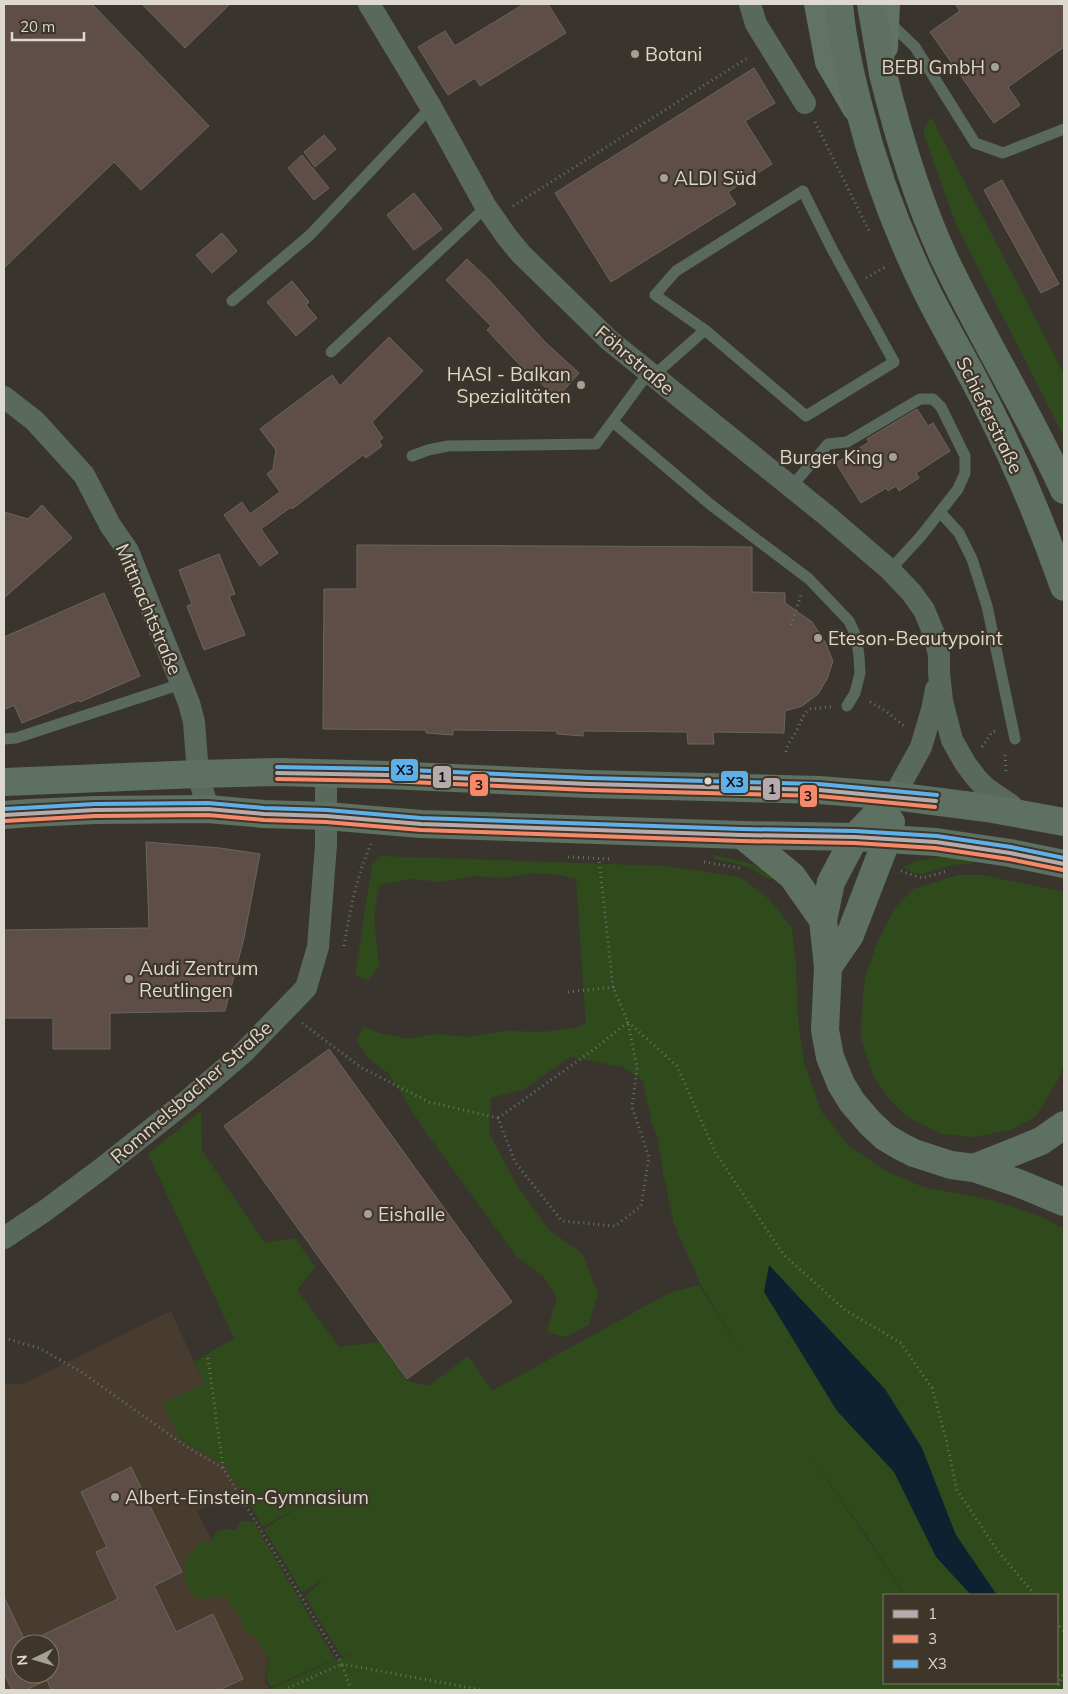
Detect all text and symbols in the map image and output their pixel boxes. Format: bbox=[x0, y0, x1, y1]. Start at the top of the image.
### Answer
scale bar bbox=[12, 10, 85, 42]
text: 20 m bbox=[20, 17, 55, 36]
place label: Botani bbox=[645, 42, 702, 66]
marker: Botani bbox=[629, 48, 641, 60]
place label: BEBI GmbH bbox=[882, 55, 985, 79]
marker: BEBI GmbH bbox=[989, 61, 1001, 73]
place label: ALDI Süd bbox=[674, 166, 757, 190]
marker: ALDI Süd bbox=[658, 172, 670, 184]
street label: Föhrstraße bbox=[591, 320, 679, 400]
street label: Schieferstraße bbox=[951, 353, 1029, 477]
place label: HASI - Balkan Spezialitäten bbox=[447, 362, 571, 408]
marker: HASI - Balkan Spezialitäten bbox=[575, 379, 587, 391]
place label: Burger King bbox=[780, 445, 883, 469]
marker: Burger King bbox=[887, 451, 899, 463]
street label: Mittnachtstraße bbox=[111, 540, 187, 678]
place label: Eteson-Beautypoint bbox=[828, 626, 1003, 650]
marker: Eteson-Beautypoint bbox=[812, 632, 824, 644]
line badge: X3 bbox=[390, 758, 419, 782]
text: X3 bbox=[395, 761, 414, 779]
line badge: 1 bbox=[432, 765, 452, 789]
text: 1 bbox=[438, 768, 446, 786]
line badge: X3 bbox=[720, 770, 749, 794]
line badge: 3 bbox=[469, 773, 489, 797]
text: X3 bbox=[725, 773, 744, 791]
text: 3 bbox=[475, 776, 483, 794]
unlabelled marker bbox=[703, 776, 713, 786]
line badge: 1 bbox=[762, 777, 781, 801]
text: 1 bbox=[768, 780, 776, 798]
line badge: 3 bbox=[799, 784, 818, 808]
text: 3 bbox=[804, 787, 812, 805]
place label: Audi Zentrum Reutlingen bbox=[139, 956, 259, 1002]
marker: Audi Zentrum Reutlingen bbox=[123, 973, 135, 985]
street label: Rommelsbacher Straße bbox=[105, 1015, 277, 1169]
place label: Eishalle bbox=[378, 1202, 445, 1226]
marker: Eishalle bbox=[362, 1208, 374, 1220]
place label: Albert-Einstein-Gymnasium bbox=[125, 1485, 369, 1509]
marker: Albert-Einstein-Gymnasium bbox=[109, 1491, 121, 1503]
legend bbox=[883, 1594, 1058, 1684]
text: 1 bbox=[928, 1604, 937, 1623]
text: 3 bbox=[928, 1629, 937, 1648]
north arrow bbox=[10, 1634, 60, 1684]
text: N bbox=[13, 1654, 31, 1666]
text: X3 bbox=[928, 1654, 947, 1673]

